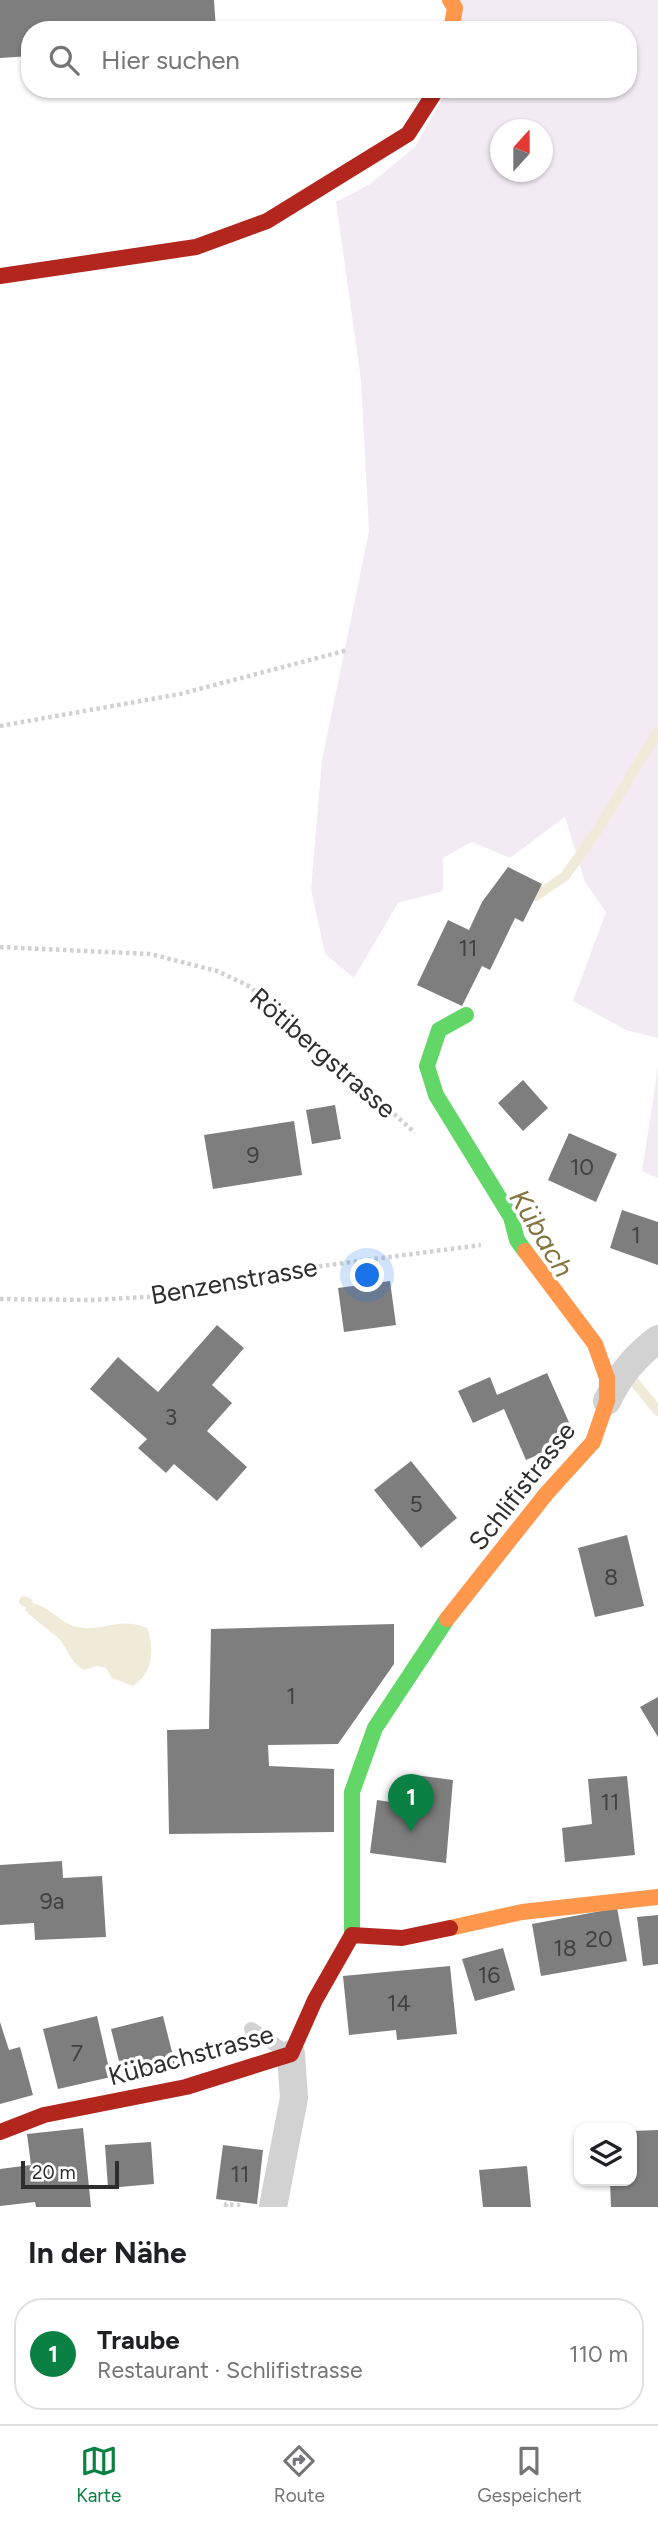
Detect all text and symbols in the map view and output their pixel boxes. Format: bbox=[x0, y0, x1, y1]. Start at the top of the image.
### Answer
search box bbox=[21, 21, 637, 98]
icon: search bbox=[45, 41, 83, 79]
text: Hier suchen bbox=[101, 44, 240, 76]
north arrow bbox=[490, 119, 553, 182]
house number: 11 bbox=[459, 934, 478, 962]
street label: Rötibergstrasse bbox=[243, 981, 403, 1125]
house number: 9 bbox=[246, 1141, 260, 1169]
house number: 10 bbox=[570, 1153, 594, 1181]
water label: Kübach bbox=[503, 1183, 581, 1283]
house number: 1 bbox=[631, 1221, 641, 1249]
street label: Benzenstrasse bbox=[148, 1251, 320, 1311]
your location bbox=[350, 1258, 384, 1292]
house number: 3 bbox=[165, 1403, 177, 1431]
street label: Schlifistrasse bbox=[462, 1415, 582, 1557]
house number: 5 bbox=[409, 1490, 423, 1518]
house number: 8 bbox=[604, 1563, 618, 1591]
house number: 1 bbox=[286, 1682, 296, 1710]
pin: 1 bbox=[388, 1774, 434, 1832]
house number: 11 bbox=[601, 1788, 620, 1816]
house number: 9a bbox=[40, 1887, 64, 1915]
house number: 20 bbox=[585, 1925, 613, 1953]
house number: 18 bbox=[553, 1934, 577, 1962]
house number: 16 bbox=[478, 1961, 500, 1989]
house number: 14 bbox=[387, 1989, 411, 2017]
street label: Kübachstrasse bbox=[105, 2018, 277, 2092]
house number: 7 bbox=[71, 2039, 83, 2067]
map controls bbox=[574, 2123, 637, 2186]
button: layers bbox=[574, 2123, 637, 2186]
scale bar bbox=[21, 2158, 119, 2190]
house number: 11 bbox=[231, 2160, 250, 2188]
text: 20 m bbox=[32, 2161, 76, 2184]
text: In der Nähe bbox=[28, 2234, 187, 2271]
text: Traube bbox=[97, 2324, 180, 2356]
text: 1 bbox=[48, 2340, 58, 2368]
text: 110 m bbox=[569, 2340, 628, 2368]
text: Restaurant · Schlifistrasse bbox=[97, 2356, 363, 2384]
tab: Karte bbox=[76, 2442, 121, 2507]
tab: Route bbox=[274, 2442, 325, 2507]
tab: Gespeichert bbox=[477, 2442, 582, 2507]

